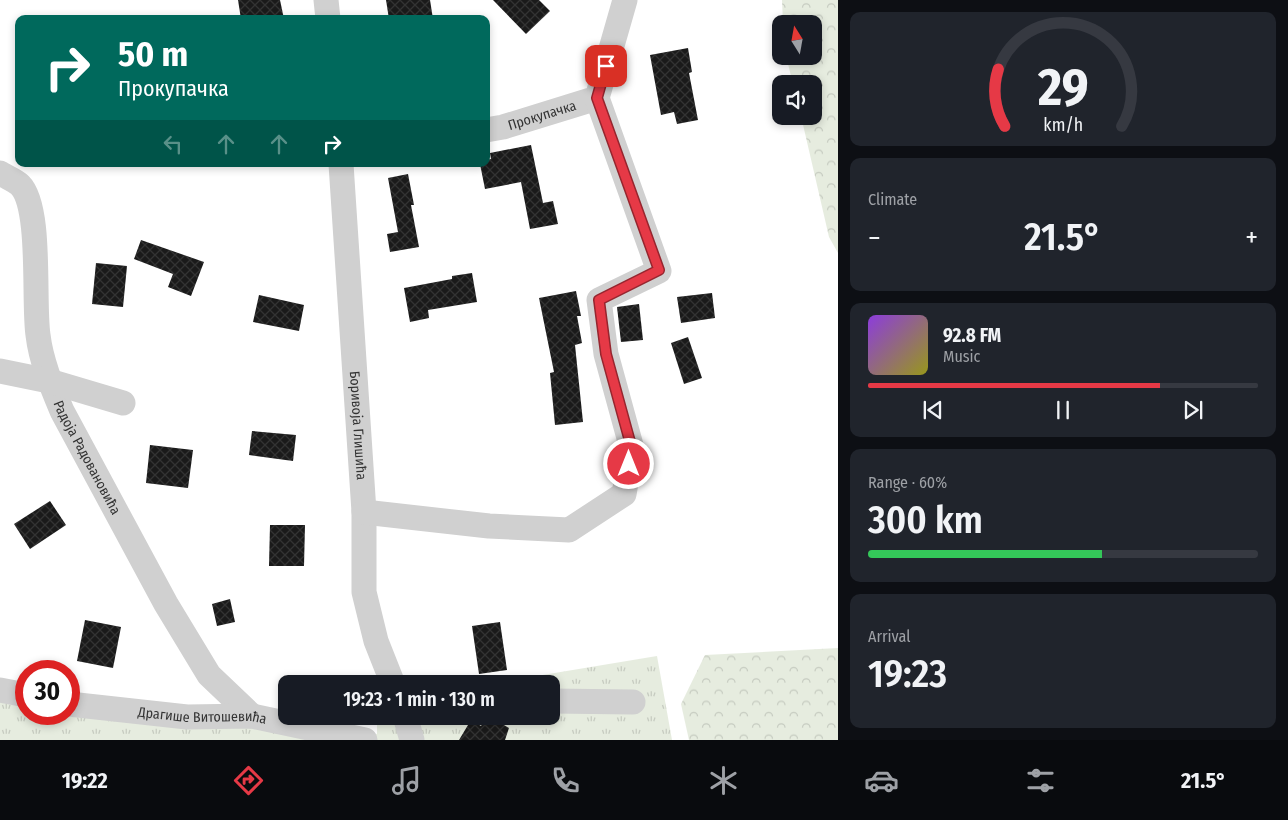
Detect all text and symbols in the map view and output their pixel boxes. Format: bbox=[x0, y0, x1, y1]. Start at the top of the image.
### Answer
north arrow bbox=[772, 15, 822, 65]
map controls bbox=[772, 15, 822, 125]
text: 50 m bbox=[118, 33, 188, 75]
icon: right bbox=[35, 35, 100, 100]
pin bbox=[585, 45, 627, 87]
icon: arrive bbox=[592, 52, 620, 80]
text: 29 bbox=[1037, 56, 1088, 119]
text: Прокупачка bbox=[118, 75, 229, 102]
button: sound bbox=[772, 75, 822, 125]
street label: Прокупачка bbox=[506, 97, 578, 134]
text: km/h bbox=[1043, 114, 1083, 136]
icon: left bbox=[159, 130, 187, 158]
icon: ahead bbox=[212, 130, 240, 158]
icon: ahead bbox=[265, 130, 293, 158]
icon: right bbox=[318, 130, 346, 158]
text: Climate bbox=[868, 190, 917, 209]
text: 21.5° bbox=[1024, 214, 1102, 260]
text: − bbox=[868, 221, 881, 254]
text: + bbox=[1245, 221, 1258, 254]
text: 92.8 FM bbox=[943, 324, 1001, 347]
text: Music bbox=[943, 347, 980, 366]
street label: Боривоја Глишића bbox=[346, 370, 370, 481]
icon: previous bbox=[919, 396, 947, 424]
icon: pause bbox=[1049, 396, 1077, 424]
icon: next bbox=[1179, 396, 1207, 424]
street label: Радоја Радовановића bbox=[50, 398, 124, 518]
position arrow bbox=[602, 437, 654, 489]
text: Range · 60% bbox=[868, 473, 947, 492]
text: 300 km bbox=[868, 497, 983, 543]
text: Arrival bbox=[868, 627, 910, 646]
text: 19:23 bbox=[868, 651, 947, 697]
speed limit sign: 30 bbox=[15, 660, 80, 725]
text: 19:23 · 1 min · 130 m bbox=[343, 688, 495, 711]
street label: Драгише Витошевића bbox=[136, 704, 268, 728]
icon: directions bbox=[231, 763, 266, 798]
icon: music bbox=[389, 763, 424, 798]
icon: phone bbox=[548, 763, 583, 798]
icon: climate bbox=[706, 763, 741, 798]
icon: car bbox=[864, 763, 899, 798]
icon: filters bbox=[1023, 763, 1058, 798]
text: 19:22 bbox=[62, 767, 108, 794]
text: 21.5° bbox=[1181, 767, 1226, 794]

